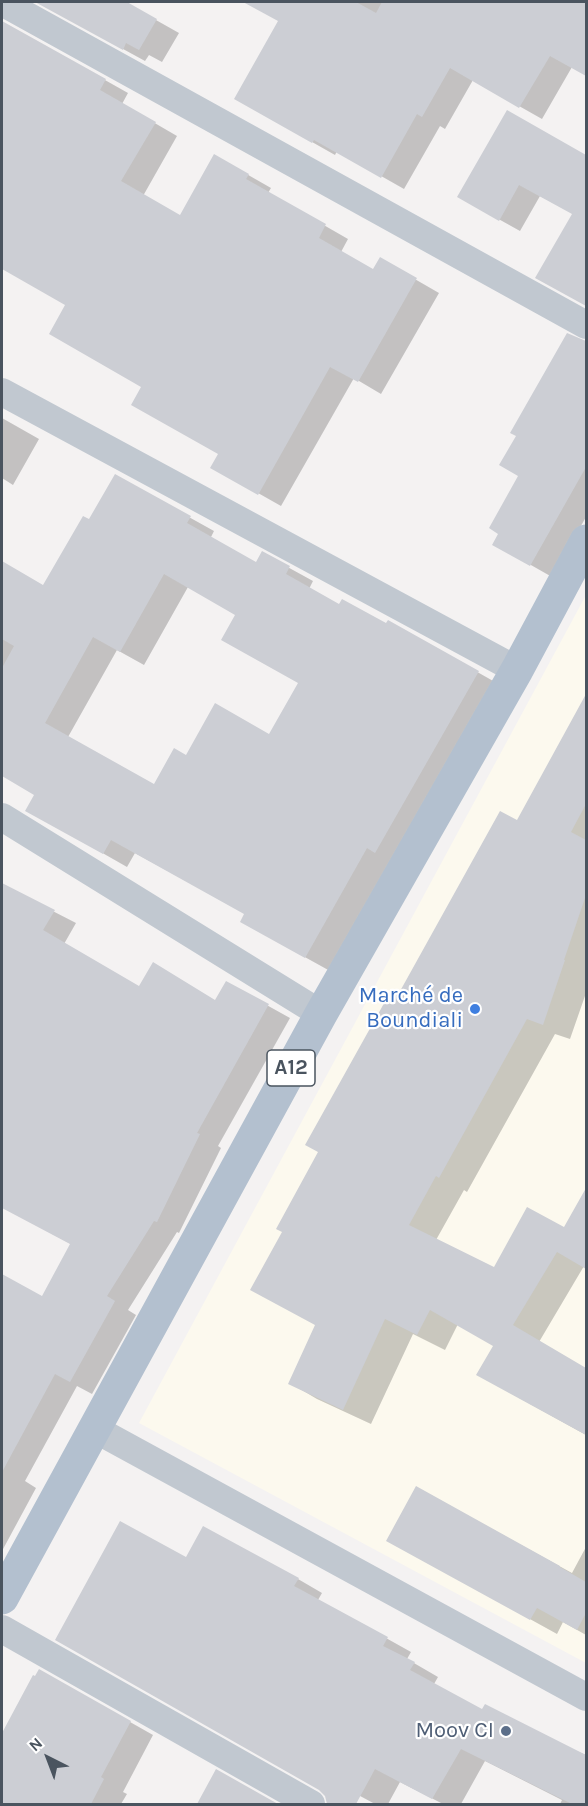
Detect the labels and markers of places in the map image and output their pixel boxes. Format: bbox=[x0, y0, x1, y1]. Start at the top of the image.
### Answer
place label: Marché de Boundiali bbox=[359, 983, 463, 1034]
marker: Marché de Boundiali bbox=[468, 1002, 482, 1016]
place label: Moov CI bbox=[415, 1718, 494, 1744]
marker: Moov CI bbox=[499, 1724, 513, 1738]

